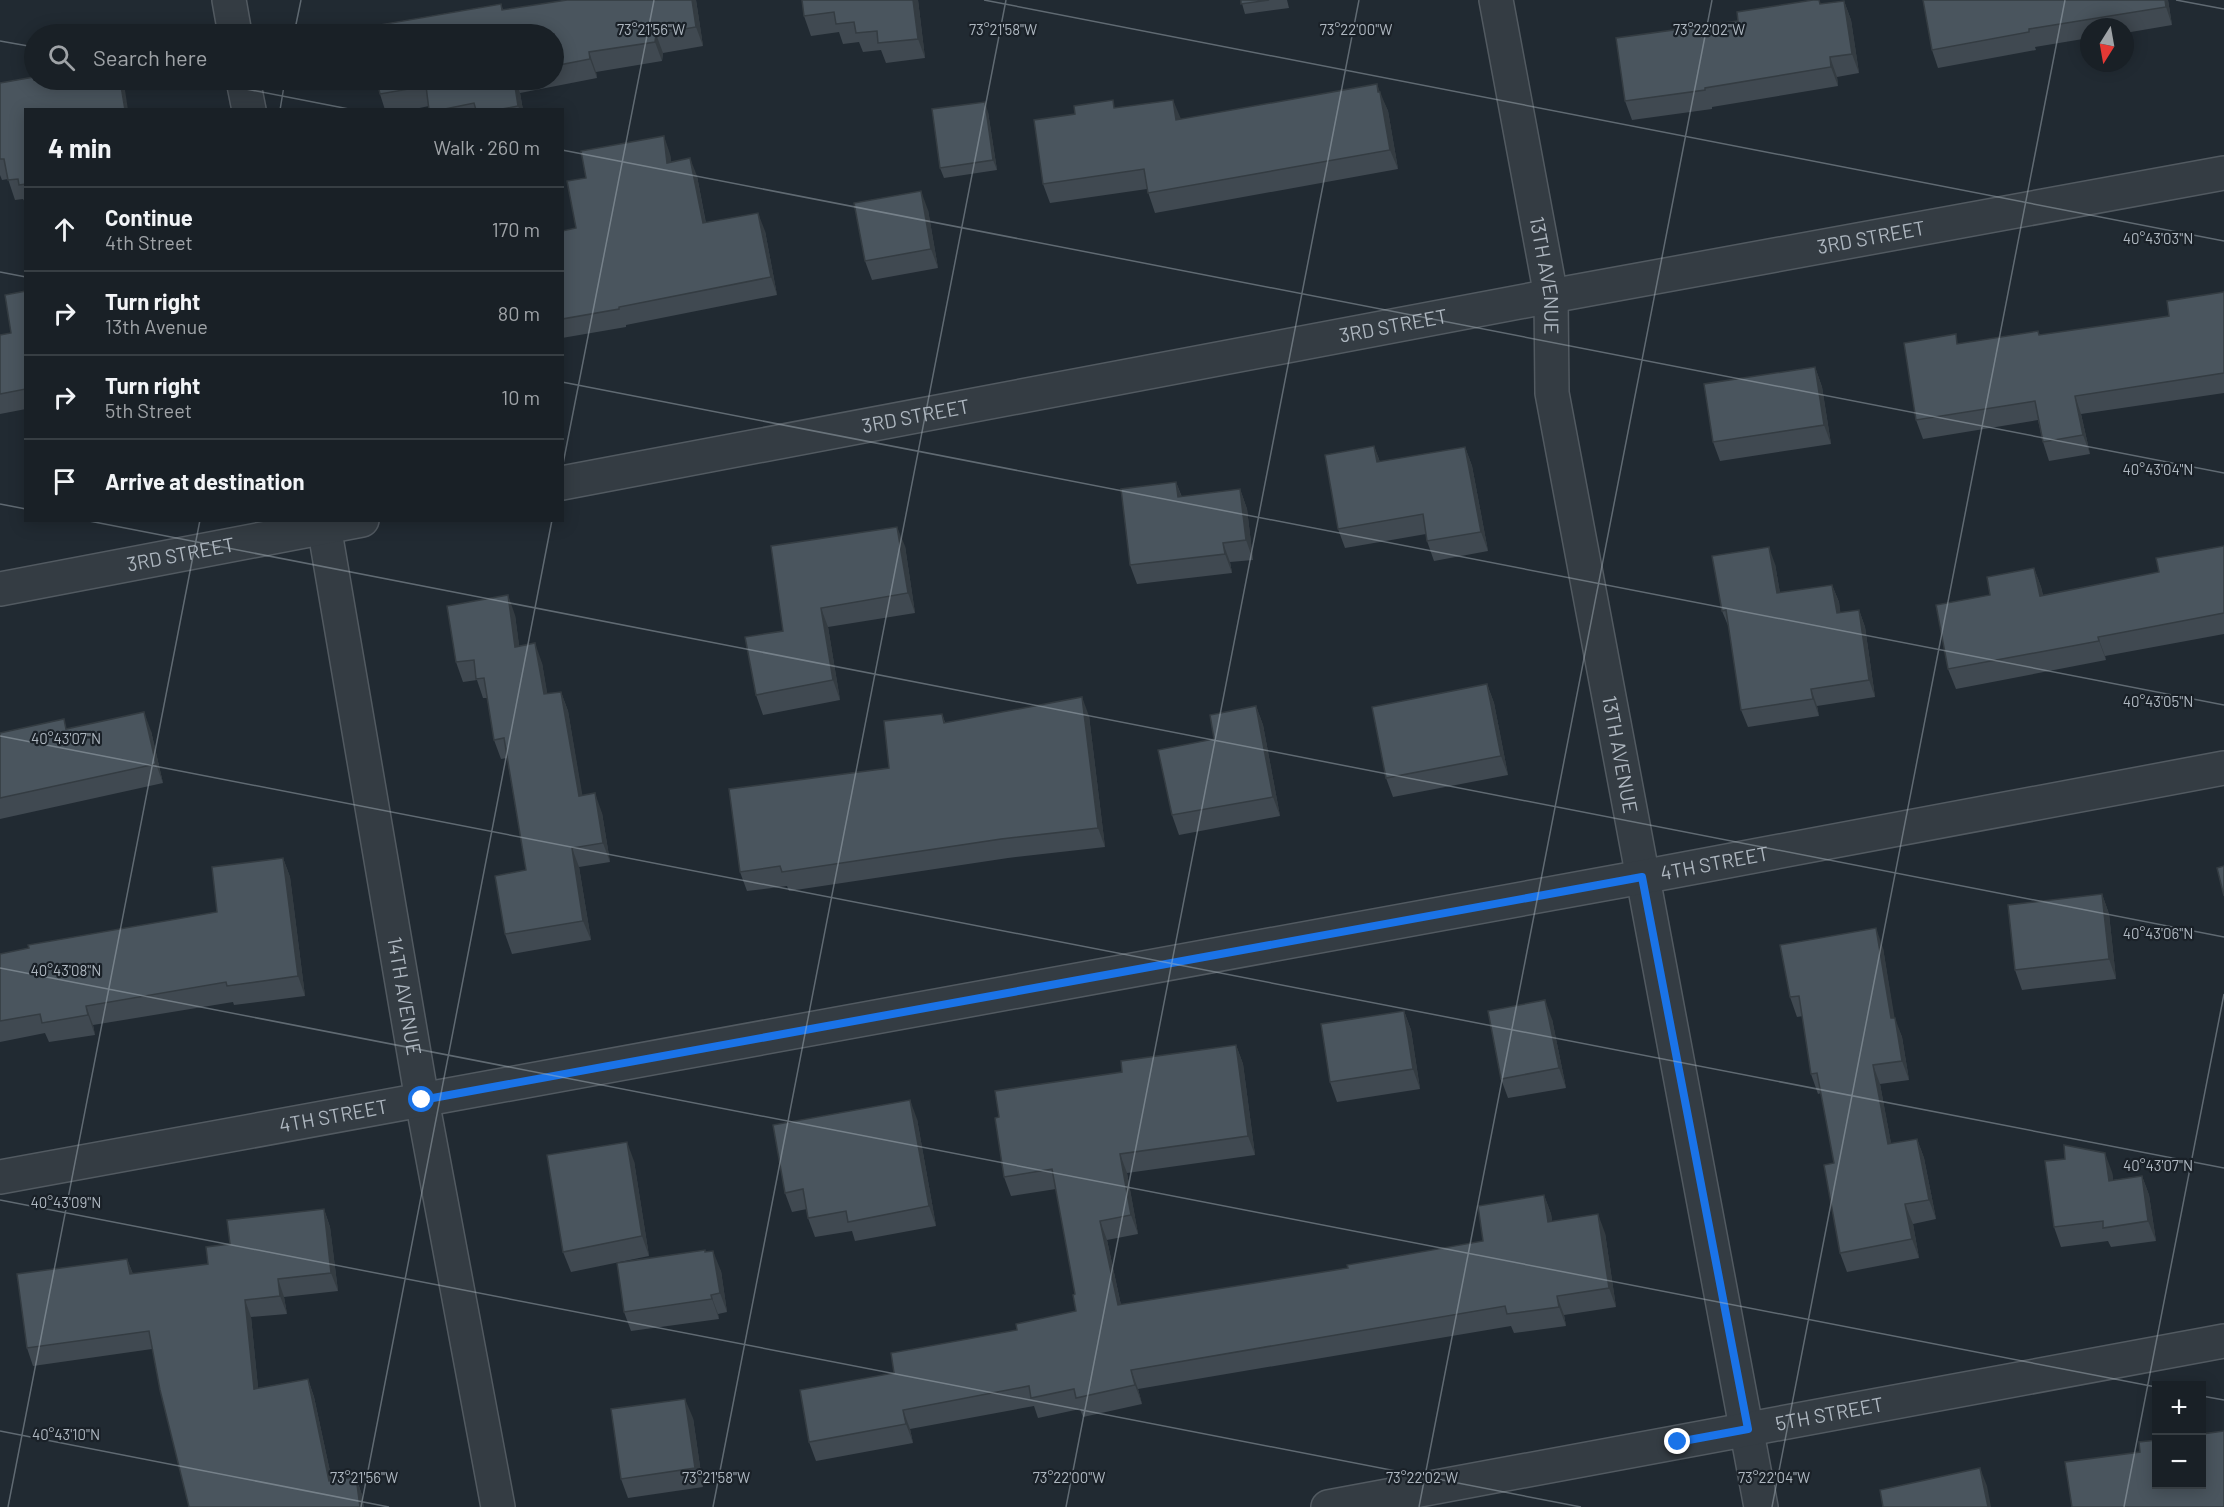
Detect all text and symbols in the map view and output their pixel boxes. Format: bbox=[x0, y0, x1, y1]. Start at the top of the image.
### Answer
north arrow bbox=[2080, 18, 2134, 72]
text: 73°21'56"W bbox=[617, 20, 685, 38]
text: 73°21'58"W bbox=[969, 20, 1037, 38]
text: 73°22'00"W bbox=[1320, 20, 1392, 38]
text: 73°22'02"W bbox=[1673, 20, 1745, 38]
search box bbox=[24, 24, 564, 90]
icon: search bbox=[45, 41, 78, 74]
text: Search here bbox=[93, 44, 207, 70]
text: 4 min bbox=[48, 132, 112, 163]
text: Walk · 260 m bbox=[433, 135, 540, 159]
text: Continue bbox=[105, 204, 193, 230]
icon: ahead bbox=[48, 213, 81, 246]
street label: 13TH AVENUE bbox=[1525, 214, 1564, 335]
street label: 3RD STREET bbox=[1815, 215, 1927, 258]
text: 170 m bbox=[492, 217, 540, 241]
text: 40°43'03"N bbox=[2123, 229, 2193, 247]
text: 4th Street bbox=[105, 230, 193, 254]
text: Turn right bbox=[105, 288, 200, 314]
icon: right bbox=[48, 297, 81, 330]
text: 80 m bbox=[498, 301, 540, 325]
street label: 3RD STREET bbox=[1337, 303, 1449, 347]
text: 13th Avenue bbox=[105, 314, 208, 338]
text: Turn right bbox=[105, 372, 200, 398]
icon: right bbox=[48, 381, 81, 414]
text: 10 m bbox=[501, 385, 540, 409]
street label: 3RD STREET bbox=[860, 393, 972, 437]
text: 5th Street bbox=[105, 398, 192, 422]
text: 40°43'04"N bbox=[2122, 460, 2194, 478]
icon: arrive bbox=[48, 465, 81, 498]
text: Arrive at destination bbox=[105, 468, 304, 494]
street label: 3RD STREET bbox=[125, 532, 237, 576]
text: 40°43'05"N bbox=[2123, 692, 2193, 710]
street label: 13TH AVENUE bbox=[1598, 694, 1644, 815]
text: 40°43'07"N bbox=[31, 729, 101, 747]
street label: 4TH STREET bbox=[1658, 841, 1771, 884]
text: 40°43'06"N bbox=[2123, 924, 2193, 942]
street label: 14TH AVENUE bbox=[383, 935, 427, 1057]
text: 40°43'08"N bbox=[31, 961, 101, 979]
route start bbox=[408, 1086, 434, 1112]
street label: 4TH STREET bbox=[277, 1093, 390, 1137]
text: 40°43'07"N bbox=[2123, 1156, 2193, 1174]
text: 40°43'09"N bbox=[31, 1193, 101, 1211]
map controls bbox=[2152, 1381, 2206, 1489]
button: + bbox=[2152, 1381, 2206, 1435]
street label: 5TH STREET bbox=[1773, 1391, 1885, 1435]
text: 40°43'10"N bbox=[32, 1425, 100, 1443]
route end bbox=[1664, 1428, 1690, 1454]
button: − bbox=[2152, 1435, 2206, 1489]
text: 73°21'56"W bbox=[330, 1468, 398, 1486]
text: 73°21'58"W bbox=[682, 1468, 750, 1486]
text: 73°22'00"W bbox=[1033, 1468, 1105, 1486]
text: 73°22'02"W bbox=[1386, 1468, 1458, 1486]
text: 73°22'04"W bbox=[1738, 1468, 1810, 1486]

